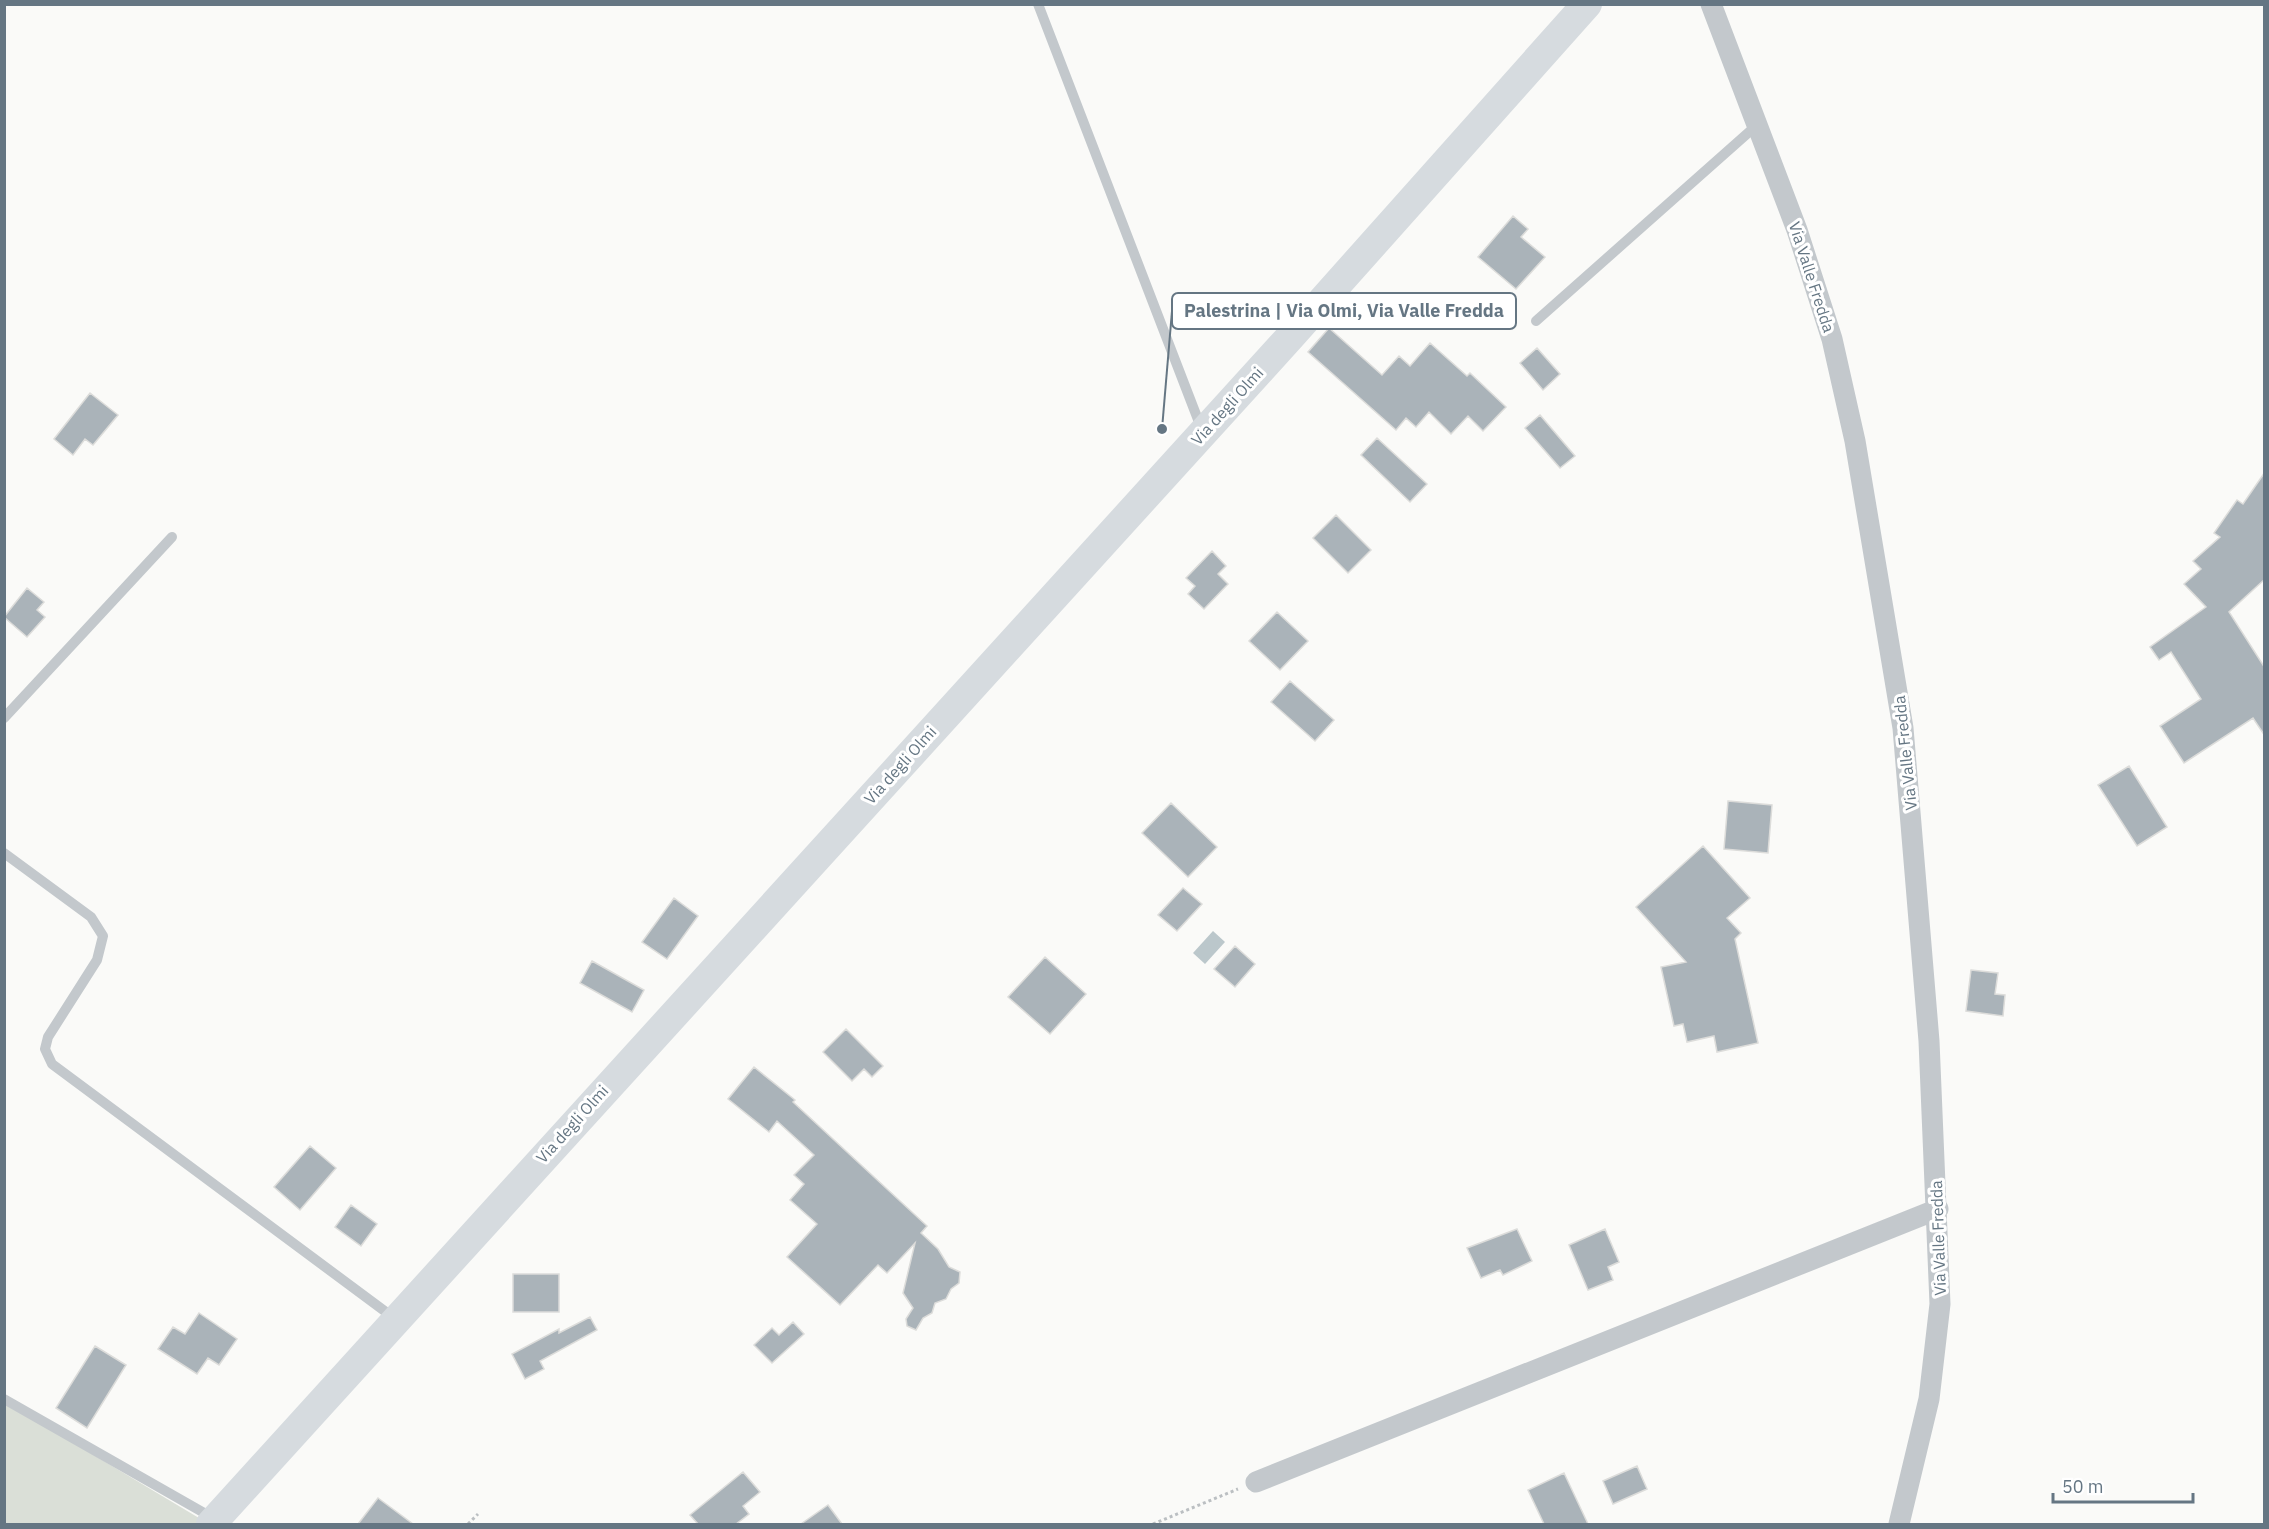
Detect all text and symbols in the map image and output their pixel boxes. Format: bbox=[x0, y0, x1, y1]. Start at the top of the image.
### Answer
street label: Via Valle Fredda bbox=[1785, 219, 1839, 335]
callout: Palestrina | Via Olmi, Via Valle Fredda bbox=[1172, 293, 1516, 329]
text: Palestrina | Via Olmi, Via Valle Fredda bbox=[1184, 299, 1504, 322]
street label: Via degli Olmi bbox=[1187, 363, 1267, 449]
street label: Via Valle Fredda bbox=[1889, 694, 1921, 811]
street label: Via degli Olmi bbox=[860, 722, 940, 808]
street label: Via degli Olmi bbox=[532, 1081, 612, 1167]
street label: Via Valle Fredda bbox=[1926, 1180, 1950, 1296]
scale bar bbox=[2053, 1466, 2192, 1504]
text: 50 m bbox=[2062, 1475, 2104, 1498]

